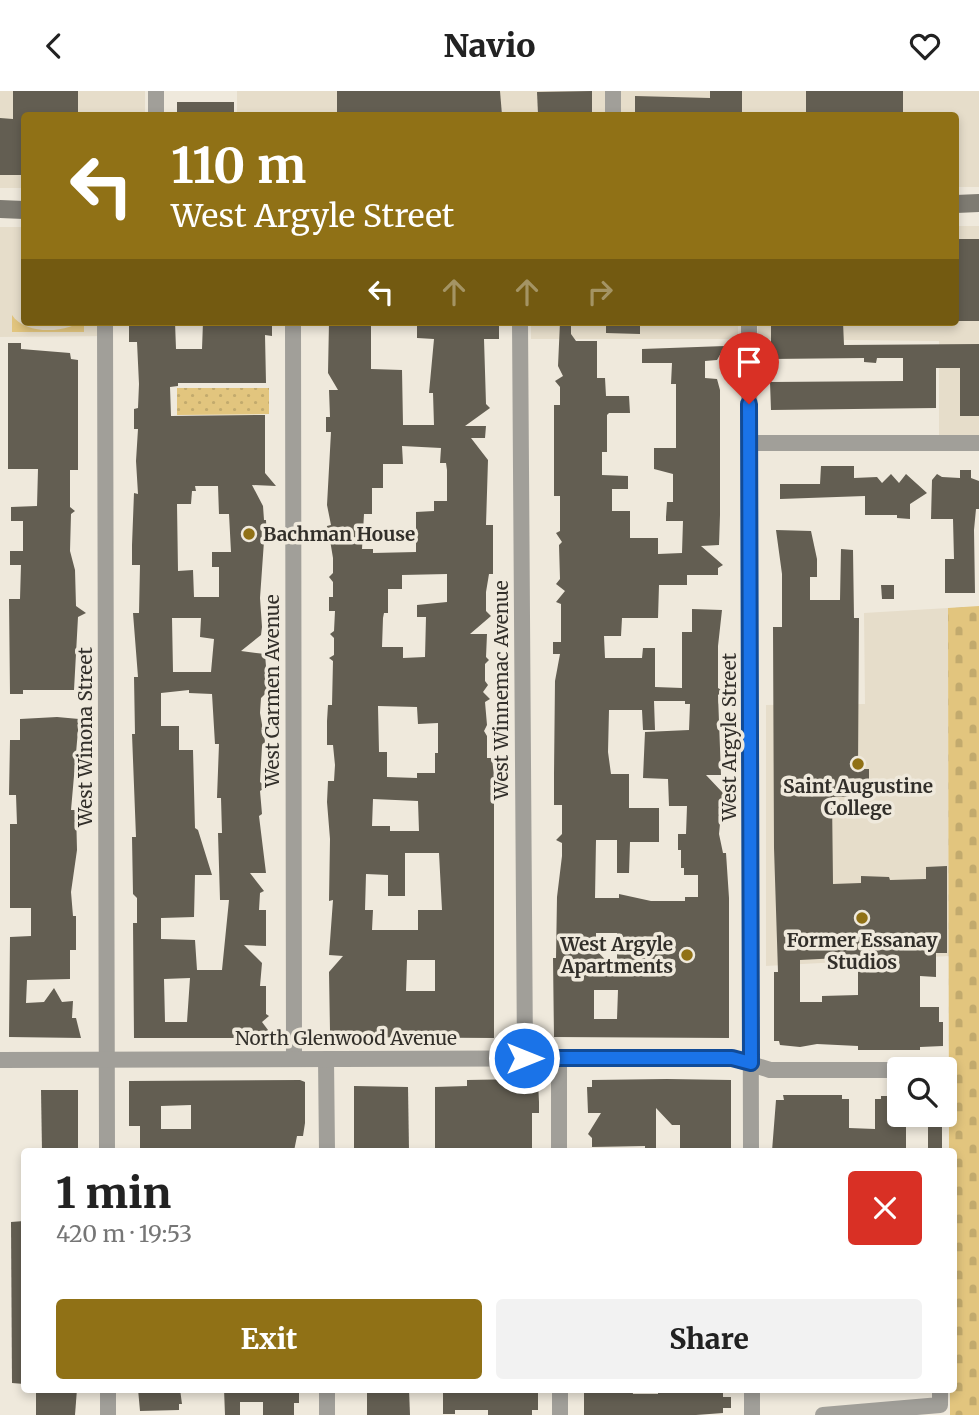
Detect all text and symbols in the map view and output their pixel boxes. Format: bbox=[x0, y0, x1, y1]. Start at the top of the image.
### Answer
text: Navio bbox=[444, 26, 535, 66]
icon: back bbox=[35, 27, 73, 65]
icon: heart bbox=[906, 27, 944, 65]
text: 110 m bbox=[171, 135, 306, 196]
icon: left bbox=[56, 140, 147, 231]
text: West Argyle Street bbox=[171, 196, 454, 236]
icon: left bbox=[362, 273, 400, 311]
icon: ahead bbox=[435, 273, 473, 311]
icon: ahead bbox=[508, 273, 546, 311]
icon: right bbox=[581, 273, 619, 311]
pin bbox=[719, 332, 779, 404]
icon: arrive bbox=[730, 343, 768, 381]
place label: Bachman House bbox=[263, 522, 415, 546]
marker: Bachman House bbox=[241, 526, 257, 542]
street label: West Winnemac Avenue bbox=[489, 580, 513, 801]
street label: West Carmen Avenue bbox=[260, 594, 284, 789]
street label: West Winona Street bbox=[73, 647, 97, 828]
street label: West Argyle Street bbox=[717, 652, 741, 822]
marker: Saint Augustine College bbox=[850, 756, 866, 772]
place label: Saint Augustine College bbox=[783, 774, 933, 820]
marker: Former Essanay Studios bbox=[854, 910, 870, 926]
place label: Former Essanay Studios bbox=[786, 928, 938, 974]
place label: West Argyle Apartments bbox=[560, 932, 673, 978]
marker: West Argyle Apartments bbox=[679, 947, 695, 963]
position arrow bbox=[487, 1021, 561, 1095]
street label: North Glenwood Avenue bbox=[235, 1026, 457, 1050]
map controls bbox=[887, 1057, 957, 1127]
button: search bbox=[887, 1057, 957, 1127]
text: 1 min bbox=[56, 1167, 171, 1219]
button: close bbox=[848, 1171, 922, 1245]
text: 420 m · 19:53 bbox=[56, 1219, 192, 1248]
button: Exit bbox=[56, 1299, 482, 1379]
button: Share bbox=[496, 1299, 922, 1379]

